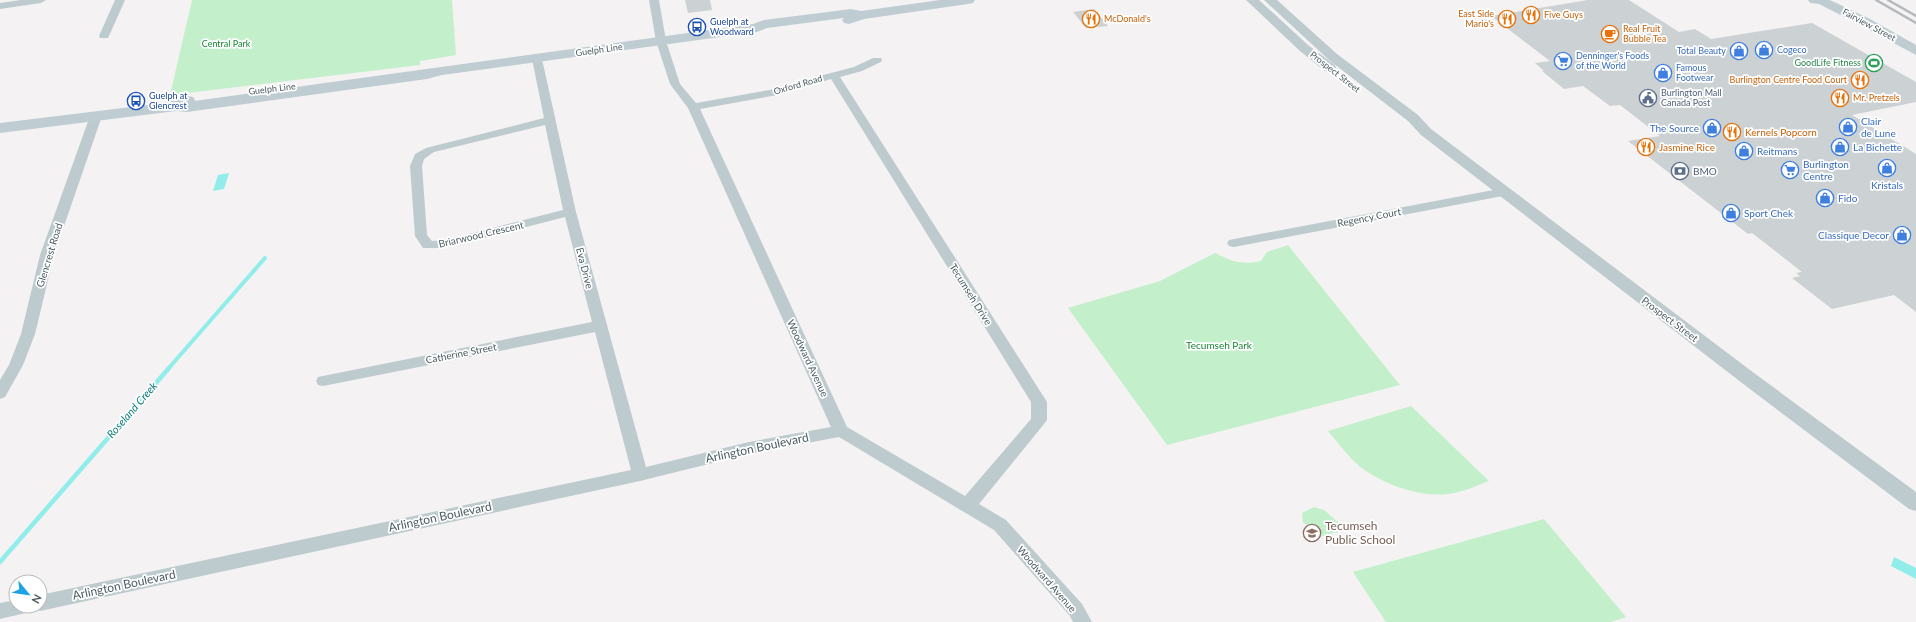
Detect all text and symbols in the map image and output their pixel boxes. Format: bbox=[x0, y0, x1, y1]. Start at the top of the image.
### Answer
restaurant icon: Five Guys bbox=[1521, 5, 1541, 25]
street label: Fairview Street bbox=[1841, 6, 1898, 44]
place label: East Side Mario's bbox=[1458, 8, 1494, 29]
restaurant icon: McDonald's bbox=[1081, 9, 1101, 29]
restaurant icon: East Side Mario's bbox=[1497, 9, 1517, 29]
place label: Five Guys bbox=[1544, 9, 1583, 20]
place label: McDonald's bbox=[1104, 13, 1151, 24]
place label: Guelph at Woodward bbox=[710, 16, 754, 37]
bus stop icon: Guelph at Woodward bbox=[687, 17, 707, 37]
place label: Real Fruit Bubble Tea bbox=[1623, 23, 1666, 44]
cafe icon: Real Fruit Bubble Tea bbox=[1600, 24, 1620, 44]
park label: Central Park bbox=[202, 38, 251, 49]
shop icon: Cogeco bbox=[1754, 40, 1774, 60]
street label: Guelph Line bbox=[575, 41, 623, 58]
shop icon: Total Beauty bbox=[1729, 41, 1749, 61]
place label: Cogeco bbox=[1777, 44, 1807, 55]
place label: Total Beauty bbox=[1677, 45, 1726, 56]
street label: Prospect Street bbox=[1308, 49, 1363, 95]
place label: Denninger's Foods of the World bbox=[1576, 50, 1649, 71]
supermarket icon: Denninger's Foods of the World bbox=[1553, 51, 1573, 71]
sports icon: GoodLife Fitness bbox=[1864, 53, 1884, 73]
place label: GoodLife Fitness bbox=[1794, 57, 1861, 68]
place label: Famous Footwear bbox=[1676, 62, 1714, 83]
shop icon: Famous Footwear bbox=[1653, 63, 1673, 83]
restaurant icon: Burlington Centre Food Court bbox=[1850, 70, 1870, 90]
street label: Oxford Road bbox=[772, 72, 823, 97]
place label: Burlington Centre Food Court bbox=[1730, 74, 1848, 85]
street label: Guelph Line bbox=[248, 80, 296, 97]
place label: Burlington Mall Canada Post bbox=[1661, 87, 1722, 108]
public building icon: Burlington Mall Canada Post bbox=[1638, 88, 1658, 108]
restaurant icon: Mr. Pretzels bbox=[1830, 88, 1850, 108]
place label: Guelph at Glencrest bbox=[149, 90, 188, 111]
bus stop icon: Guelph at Glencrest bbox=[126, 91, 146, 111]
place label: Mr. Pretzels bbox=[1853, 92, 1900, 103]
place label: Clair de Lune bbox=[1861, 115, 1896, 139]
shop icon: Clair de Lune bbox=[1838, 117, 1858, 137]
shop icon: The Source bbox=[1702, 118, 1722, 138]
place label: The Source bbox=[1650, 122, 1699, 134]
restaurant icon: Kernels Popcorn bbox=[1722, 122, 1742, 142]
place label: Kernels Popcorn bbox=[1745, 126, 1817, 138]
restaurant icon: Jasmine Rice bbox=[1636, 137, 1656, 157]
shop icon: La Bichette bbox=[1830, 137, 1850, 157]
place label: Jasmine Rice bbox=[1659, 141, 1715, 153]
shop icon: Reitmans bbox=[1734, 141, 1754, 161]
place label: La Bichette bbox=[1853, 141, 1902, 153]
place label: Reitmans bbox=[1757, 145, 1797, 157]
place label: Burlington Centre bbox=[1803, 158, 1849, 182]
shop icon: Kristals bbox=[1877, 158, 1897, 178]
supermarket icon: Burlington Centre bbox=[1780, 160, 1800, 180]
bank icon: BMO bbox=[1670, 161, 1690, 181]
place label: BMO bbox=[1693, 165, 1717, 177]
place label: Kristals bbox=[1871, 179, 1903, 191]
shop icon: Fido bbox=[1815, 188, 1835, 208]
place label: Fido bbox=[1838, 192, 1858, 204]
shop icon: Sport Chek bbox=[1721, 203, 1741, 223]
street label: Regency Court bbox=[1336, 205, 1402, 229]
place label: Sport Chek bbox=[1744, 207, 1794, 219]
street label: Briarwood Crescent bbox=[437, 218, 525, 250]
street label: Glencrest Road bbox=[34, 221, 64, 289]
shop icon: Classique Decor bbox=[1892, 225, 1912, 245]
place label: Classique Decor bbox=[1818, 229, 1889, 241]
street label: Eva Drive bbox=[574, 246, 596, 290]
street label: Tecumseh Drive bbox=[947, 261, 995, 327]
street label: Prospect Street bbox=[1639, 294, 1701, 344]
street label: Woodward Avenue bbox=[785, 317, 831, 399]
park label: Tecumseh Park bbox=[1186, 339, 1253, 351]
street label: Catherine Street bbox=[425, 340, 498, 366]
water label: Roseland Creek bbox=[104, 378, 160, 440]
street label: Arlington Boulevard bbox=[704, 429, 810, 466]
street label: Arlington Boulevard bbox=[387, 498, 493, 535]
place label: Tecumseh Public School bbox=[1325, 518, 1395, 547]
school or university icon: Tecumseh Public School bbox=[1302, 523, 1322, 543]
street label: Woodward Avenue bbox=[1015, 543, 1079, 615]
street label: Arlington Boulevard bbox=[71, 566, 177, 603]
north arrow bbox=[8, 574, 48, 614]
text: N bbox=[29, 592, 45, 606]

